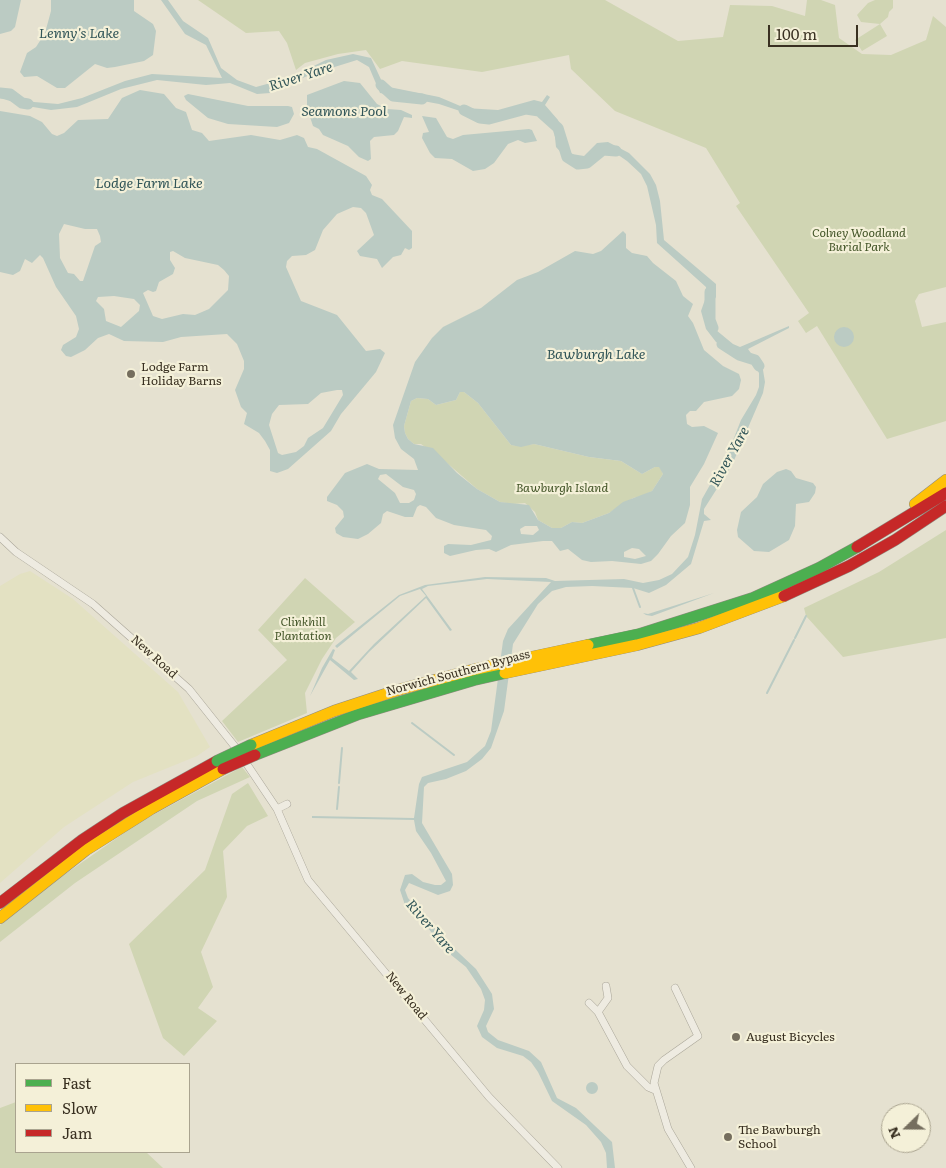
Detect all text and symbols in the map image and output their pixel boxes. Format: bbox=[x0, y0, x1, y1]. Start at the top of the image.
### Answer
scale bar bbox=[771, 15, 861, 47]
text: 100 m bbox=[776, 22, 817, 45]
water label: Lenny's Lake bbox=[39, 26, 119, 42]
water label: River Yare bbox=[267, 59, 335, 95]
water label: Seamons Pool bbox=[301, 104, 387, 120]
water label: Lodge Farm Lake bbox=[95, 176, 203, 192]
park label: Colney Woodland Burial Park bbox=[812, 226, 906, 254]
water label: Bawburgh Lake bbox=[546, 347, 646, 363]
place label: Lodge Farm Holiday Barns bbox=[141, 360, 221, 388]
marker: Lodge Farm Holiday Barns bbox=[125, 368, 137, 380]
water label: River Yare bbox=[707, 424, 753, 490]
park label: Bawburgh Island bbox=[516, 481, 608, 495]
park label: Clinkhill Plantation bbox=[274, 615, 332, 643]
street label: New Road bbox=[128, 632, 180, 682]
street label: Norwich Southern Bypass bbox=[385, 647, 531, 699]
water label: River Yare bbox=[402, 897, 458, 957]
street label: New Road bbox=[382, 969, 430, 1023]
place label: August Bicycles bbox=[746, 1030, 835, 1044]
marker: August Bicycles bbox=[730, 1031, 742, 1043]
legend bbox=[15, 1063, 190, 1153]
text: Fast bbox=[62, 1071, 91, 1094]
text: Slow bbox=[62, 1096, 97, 1119]
north arrow bbox=[881, 1103, 931, 1153]
text: Jam bbox=[62, 1121, 92, 1144]
place label: The Bawburgh School bbox=[738, 1123, 821, 1151]
text: N bbox=[882, 1124, 904, 1142]
marker: The Bawburgh School bbox=[722, 1131, 734, 1143]

